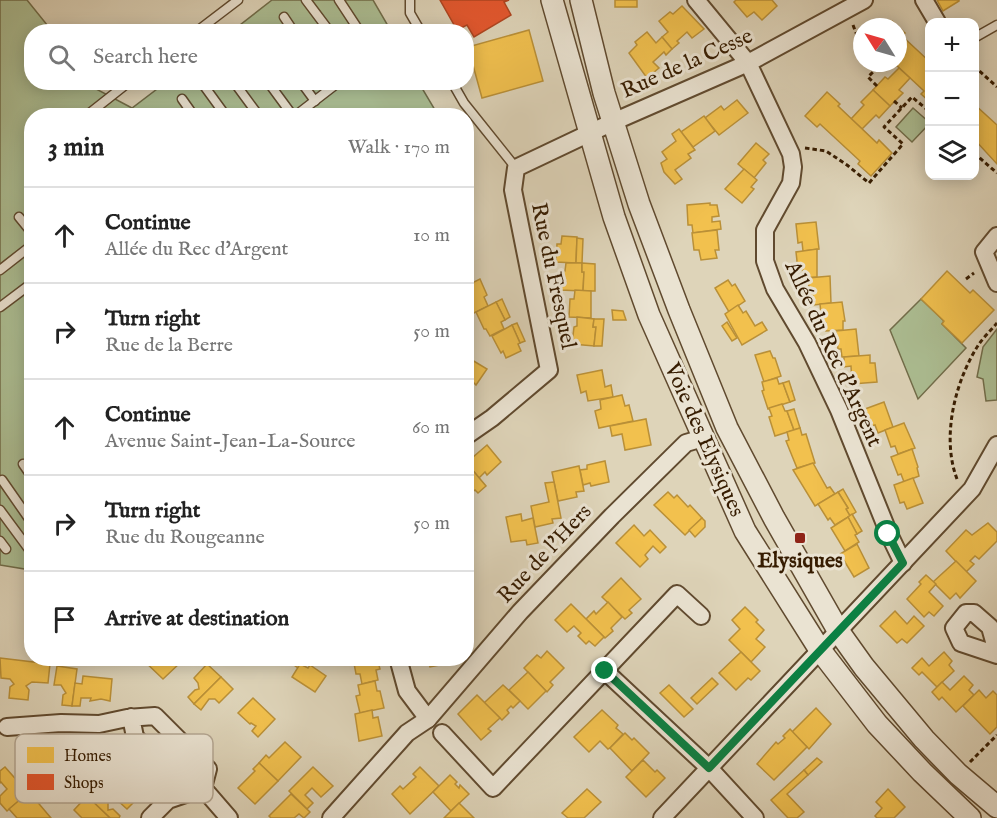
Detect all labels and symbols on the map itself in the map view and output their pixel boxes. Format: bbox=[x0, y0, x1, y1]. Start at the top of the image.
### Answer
north arrow bbox=[853, 18, 907, 72]
street label: Rue de la Cesse bbox=[617, 22, 757, 106]
street label: Rue du Fresquel bbox=[524, 200, 582, 352]
street label: Allée du Rec d'Argent bbox=[777, 256, 889, 452]
street label: Voie des Elysiques bbox=[657, 358, 750, 521]
street label: Rue de l'Hers bbox=[492, 498, 598, 610]
route start bbox=[874, 520, 900, 546]
marker: Elysiques bbox=[793, 531, 807, 545]
place label: Elysiques bbox=[757, 547, 843, 575]
route end bbox=[591, 657, 617, 683]
legend bbox=[15, 734, 213, 803]
text: Homes bbox=[64, 747, 112, 767]
text: Shops bbox=[64, 774, 104, 794]

